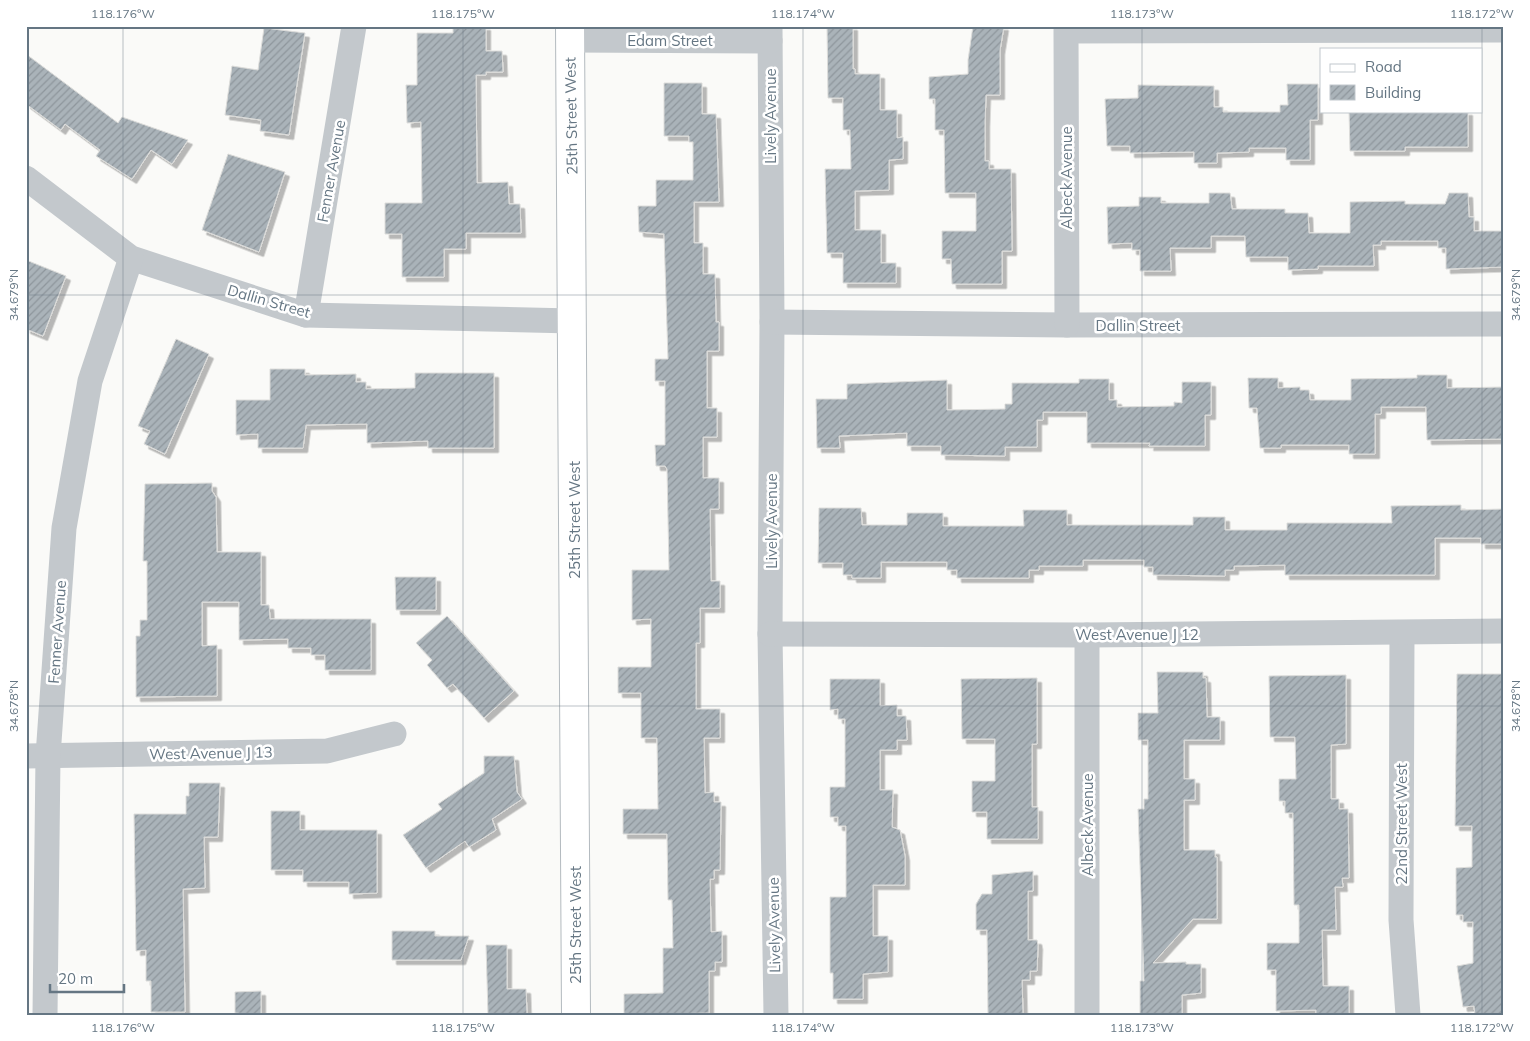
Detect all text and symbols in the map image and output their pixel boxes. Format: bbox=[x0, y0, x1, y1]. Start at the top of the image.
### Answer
text: 118.176°W bbox=[91, 6, 155, 21]
text: 118.175°W bbox=[431, 6, 495, 21]
text: 118.174°W bbox=[771, 6, 835, 21]
text: 118.173°W bbox=[1110, 6, 1174, 21]
text: 118.172°W bbox=[1450, 6, 1514, 21]
street label: Edam Street bbox=[627, 31, 713, 50]
legend bbox=[1320, 48, 1482, 112]
street label: 25th Street West bbox=[560, 57, 582, 175]
text: Road bbox=[1365, 57, 1402, 76]
street label: Lively Avenue bbox=[761, 68, 780, 164]
text: Building bbox=[1365, 83, 1421, 102]
street label: Fenner Avenue bbox=[313, 118, 349, 224]
street label: Albeck Avenue bbox=[1057, 126, 1076, 230]
text: 34.679°N bbox=[6, 269, 21, 321]
text: 34.679°N bbox=[1508, 269, 1523, 321]
street label: Dallin Street bbox=[225, 280, 313, 322]
street label: Dallin Street bbox=[1095, 316, 1181, 335]
street label: 25th Street West bbox=[565, 461, 584, 579]
street label: Lively Avenue bbox=[762, 473, 781, 569]
street label: Fenner Avenue bbox=[44, 580, 70, 684]
street label: West Avenue J 12 bbox=[1075, 625, 1199, 644]
text: 34.678°N bbox=[6, 680, 21, 732]
text: 34.678°N bbox=[1508, 680, 1523, 732]
street label: West Avenue J 13 bbox=[149, 742, 273, 764]
street label: 22nd Street West bbox=[1392, 763, 1411, 885]
street label: Albeck Avenue bbox=[1078, 773, 1097, 877]
street label: 25th Street West bbox=[566, 866, 585, 984]
street label: Lively Avenue bbox=[764, 877, 784, 973]
scale bar bbox=[50, 961, 124, 993]
text: 20 m bbox=[58, 969, 93, 988]
text: 118.176°W bbox=[91, 1020, 155, 1035]
text: 118.175°W bbox=[431, 1020, 495, 1035]
text: 118.174°W bbox=[771, 1020, 835, 1035]
text: 118.173°W bbox=[1110, 1020, 1174, 1035]
text: 118.172°W bbox=[1450, 1020, 1514, 1035]

